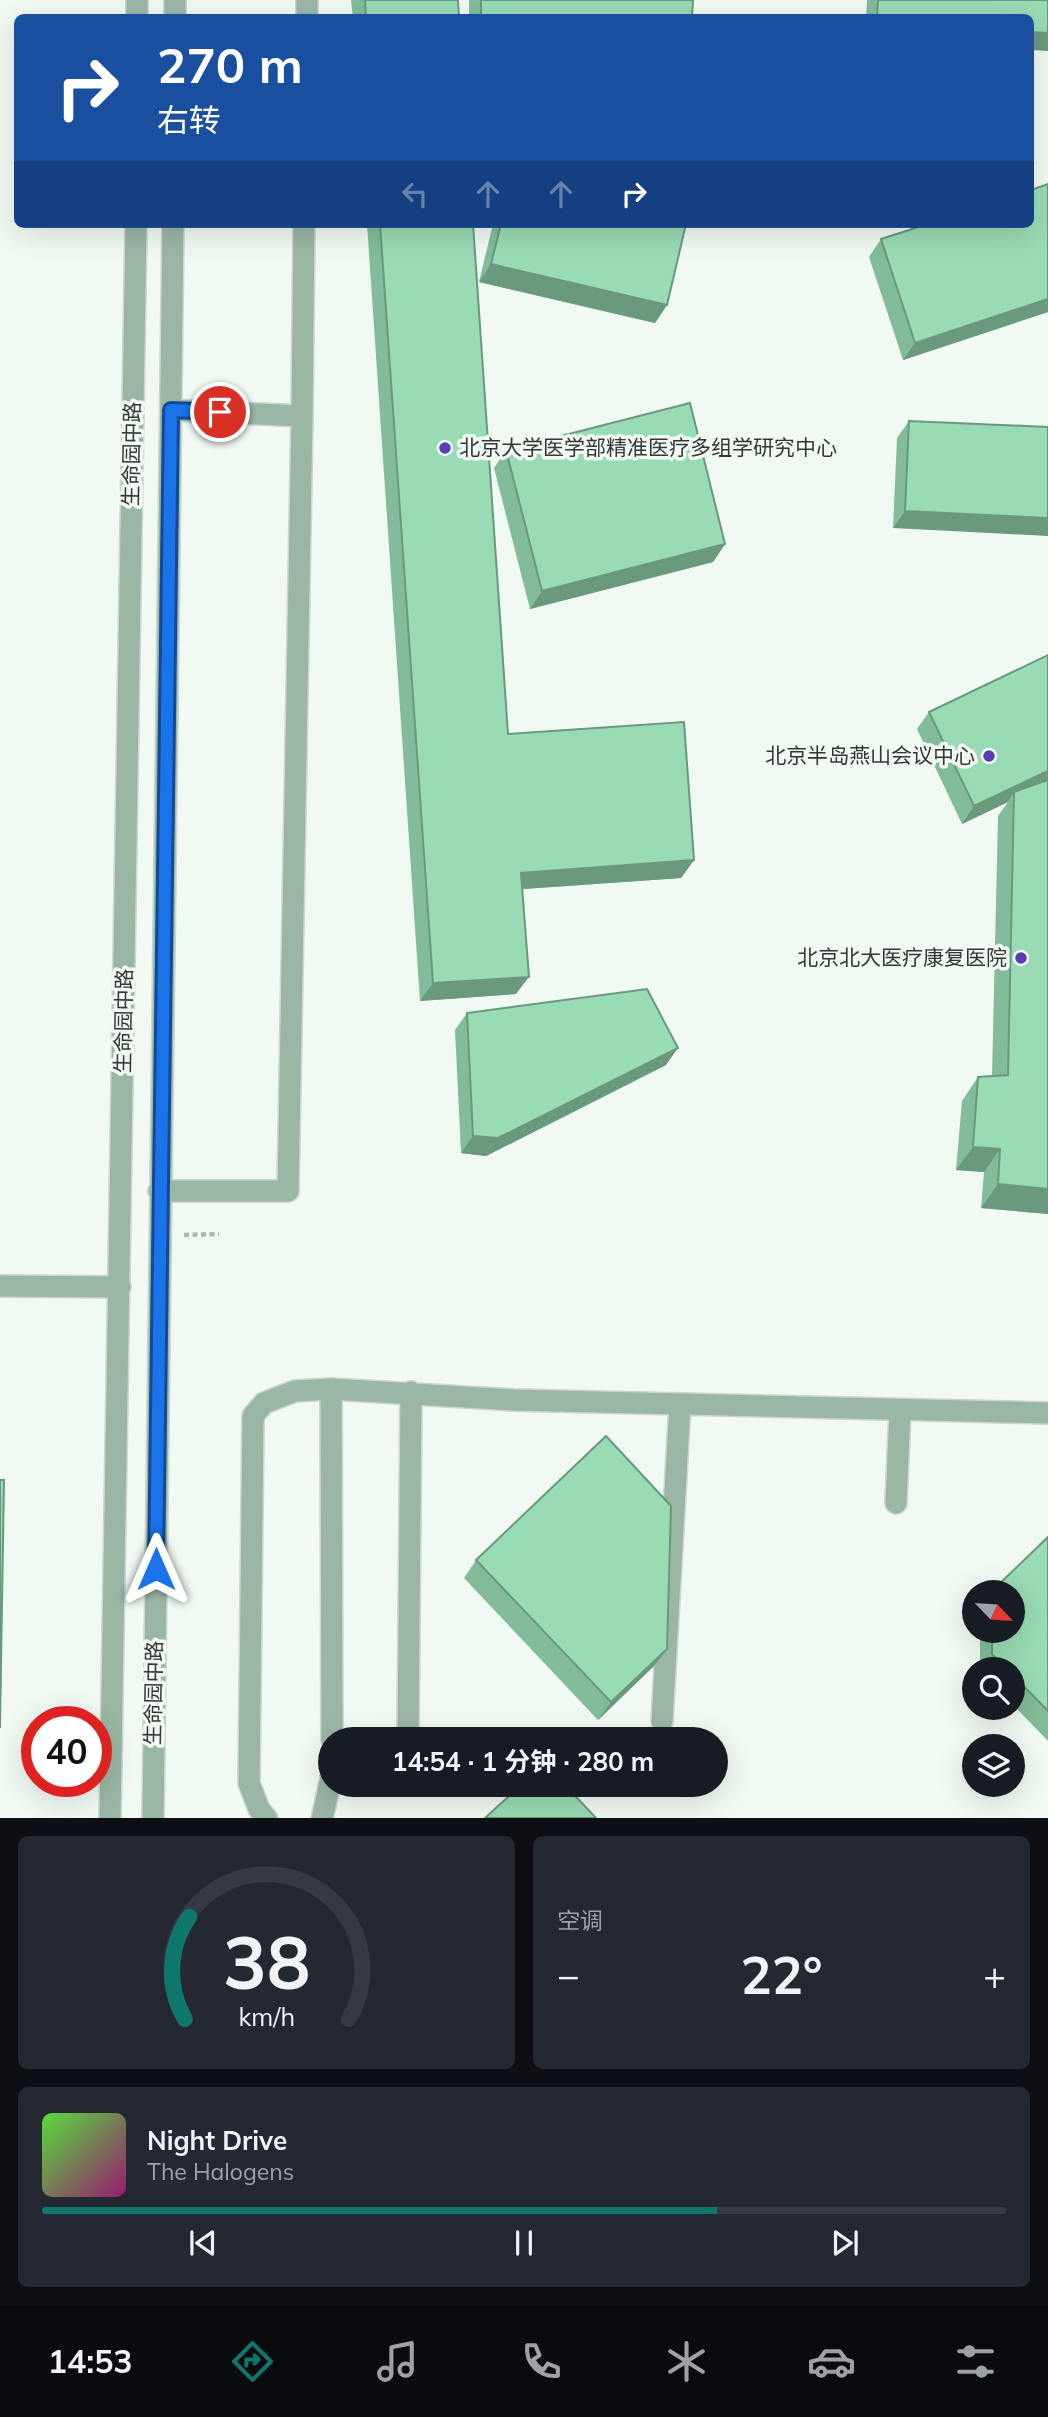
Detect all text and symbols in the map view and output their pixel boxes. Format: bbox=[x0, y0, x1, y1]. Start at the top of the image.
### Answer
text: 270 m bbox=[157, 34, 303, 95]
icon: right bbox=[42, 42, 133, 133]
text: 右转 bbox=[157, 100, 221, 140]
icon: left bbox=[396, 175, 434, 213]
icon: ahead bbox=[469, 175, 507, 213]
icon: ahead bbox=[542, 175, 580, 213]
icon: right bbox=[615, 175, 653, 213]
pin bbox=[190, 382, 250, 442]
icon: arrive bbox=[201, 393, 239, 431]
street label: 生命园中路 bbox=[117, 401, 145, 507]
place label: 北京大学医学部精准医疗多组学研究中心 bbox=[459, 434, 837, 460]
marker: 北京大学医学部精准医疗多组学研究中心 bbox=[437, 440, 453, 456]
place label: 北京半岛燕山会议中心 bbox=[765, 742, 975, 768]
marker: 北京半岛燕山会议中心 bbox=[981, 748, 997, 764]
place label: 北京北大医疗康复医院 bbox=[797, 944, 1007, 970]
marker: 北京北大医疗康复医院 bbox=[1013, 950, 1029, 966]
street label: 生命园中路 bbox=[109, 968, 137, 1074]
position arrow bbox=[119, 1532, 193, 1606]
north arrow bbox=[962, 1580, 1026, 1643]
map controls bbox=[962, 1580, 1025, 1797]
street label: 生命园中路 bbox=[139, 1640, 167, 1746]
button: search bbox=[962, 1657, 1025, 1720]
speed limit sign: 40 bbox=[21, 1706, 112, 1797]
button: layers bbox=[962, 1734, 1025, 1797]
text: 14:54 · 1 分钟 · 280 m bbox=[392, 1745, 654, 1778]
text: 空调 bbox=[557, 1906, 603, 1935]
text: 38 bbox=[223, 1916, 310, 2007]
text: 22° bbox=[740, 1942, 823, 2007]
text: − bbox=[557, 1951, 580, 1999]
text: + bbox=[983, 1951, 1006, 1999]
text: km/h bbox=[238, 2000, 295, 2031]
text: Night Drive bbox=[147, 2124, 287, 2157]
text: The Halogens bbox=[147, 2157, 294, 2186]
icon: previous bbox=[184, 2224, 222, 2262]
icon: pause bbox=[505, 2224, 543, 2262]
icon: next bbox=[826, 2224, 864, 2262]
icon: directions bbox=[228, 2337, 277, 2386]
icon: music bbox=[373, 2337, 422, 2386]
icon: phone bbox=[517, 2337, 566, 2386]
icon: climate bbox=[662, 2337, 711, 2386]
icon: car bbox=[807, 2337, 856, 2386]
icon: filters bbox=[951, 2337, 1000, 2386]
text: 14:53 bbox=[48, 2341, 133, 2381]

